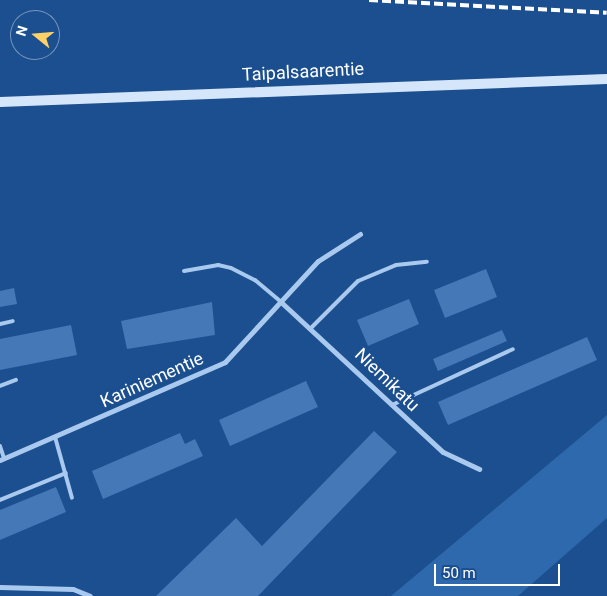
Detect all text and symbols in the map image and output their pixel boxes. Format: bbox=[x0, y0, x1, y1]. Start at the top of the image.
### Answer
north arrow bbox=[10, 10, 60, 60]
text: N bbox=[13, 24, 31, 38]
street label: Taipalsaarentie bbox=[241, 58, 365, 86]
street label: Niemikatu bbox=[350, 344, 424, 416]
street label: Kariniementie bbox=[97, 348, 207, 412]
scale bar bbox=[437, 554, 563, 586]
text: 50 m bbox=[442, 564, 476, 582]

